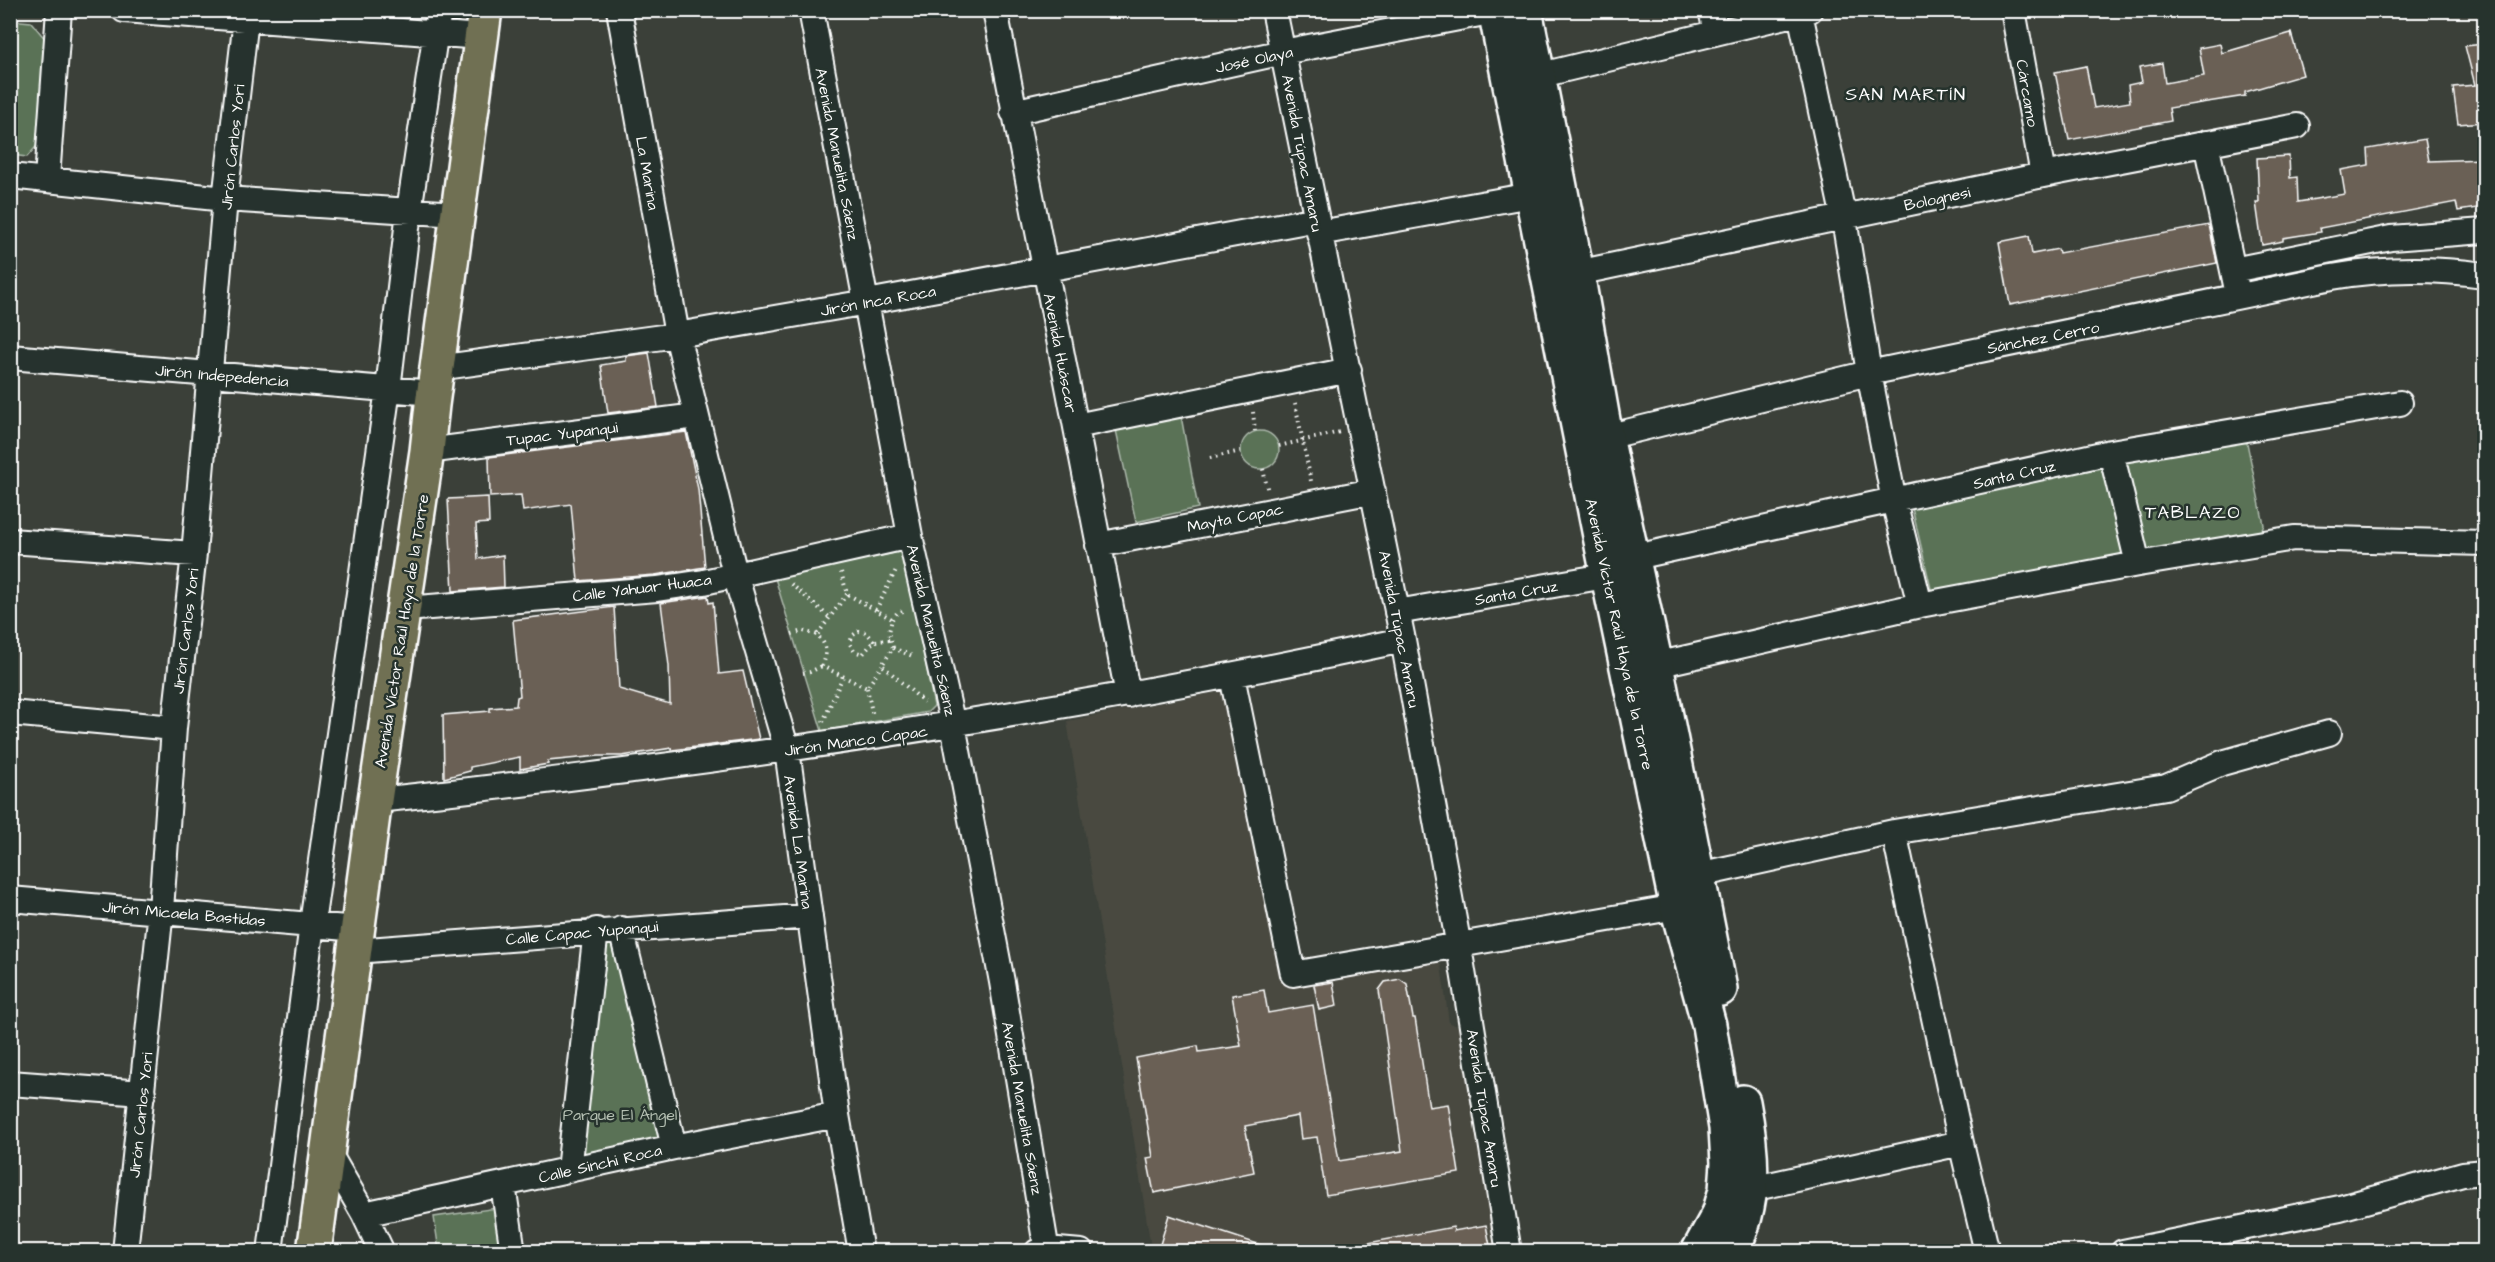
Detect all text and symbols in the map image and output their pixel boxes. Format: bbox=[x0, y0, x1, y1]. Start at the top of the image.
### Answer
street label: José Olaya bbox=[1213, 41, 1295, 80]
street label: Cárcamo bbox=[2010, 58, 2044, 129]
street label: Avenida Manuelita Sáenz bbox=[809, 66, 865, 242]
street label: Avenida Túpac Amaru bbox=[1276, 73, 1328, 234]
district label: SAN MARTÍN bbox=[1845, 82, 1967, 107]
street label: Jirón Carlos Yori bbox=[215, 83, 251, 211]
street label: La Marina bbox=[630, 135, 664, 212]
street label: Bolognesi bbox=[1902, 181, 1973, 218]
street label: Jirón Inca Roca bbox=[819, 280, 938, 322]
street label: Avenida Huáscar bbox=[1038, 291, 1082, 415]
street label: Sánchez Cerro bbox=[1985, 316, 2101, 360]
street label: Jirón Indepedencia bbox=[154, 359, 289, 393]
street label: Tupac Yupanqui bbox=[505, 416, 620, 452]
street label: Santa Cruz bbox=[1971, 455, 2058, 495]
street label: Avenida Víctor Raúl Haya de la Torre bbox=[369, 492, 436, 770]
street label: Avenida Víctor Raúl Haya de la Torre bbox=[1578, 496, 1659, 773]
street label: Mayta Capac bbox=[1185, 498, 1285, 539]
district label: TABLAZO bbox=[2145, 500, 2241, 525]
street label: Avenida Manuelita Sáenz bbox=[901, 542, 961, 718]
street label: Avenida Túpac Amaru bbox=[1373, 549, 1425, 710]
street label: Jirón Carlos Yori bbox=[167, 567, 205, 695]
street label: Calle Yahuar Huaca bbox=[571, 569, 713, 607]
street label: Santa Cruz bbox=[1473, 575, 1559, 611]
street label: Jirón Manco Capac bbox=[783, 720, 929, 762]
street label: Avenida La Marina bbox=[778, 774, 818, 910]
street label: Jirón Micaela Bastidas bbox=[101, 896, 266, 932]
street label: Calle Capac Yupanqui bbox=[505, 915, 660, 951]
street label: Avenida Manuelita Sáenz bbox=[996, 1020, 1048, 1197]
street label: Avenida Túpac Amaru bbox=[1461, 1027, 1507, 1189]
street label: Jirón Carlos Yori bbox=[123, 1051, 159, 1179]
park label: Parque El Ángel bbox=[563, 1104, 677, 1127]
street label: Calle Sinchi Roca bbox=[536, 1139, 664, 1189]

